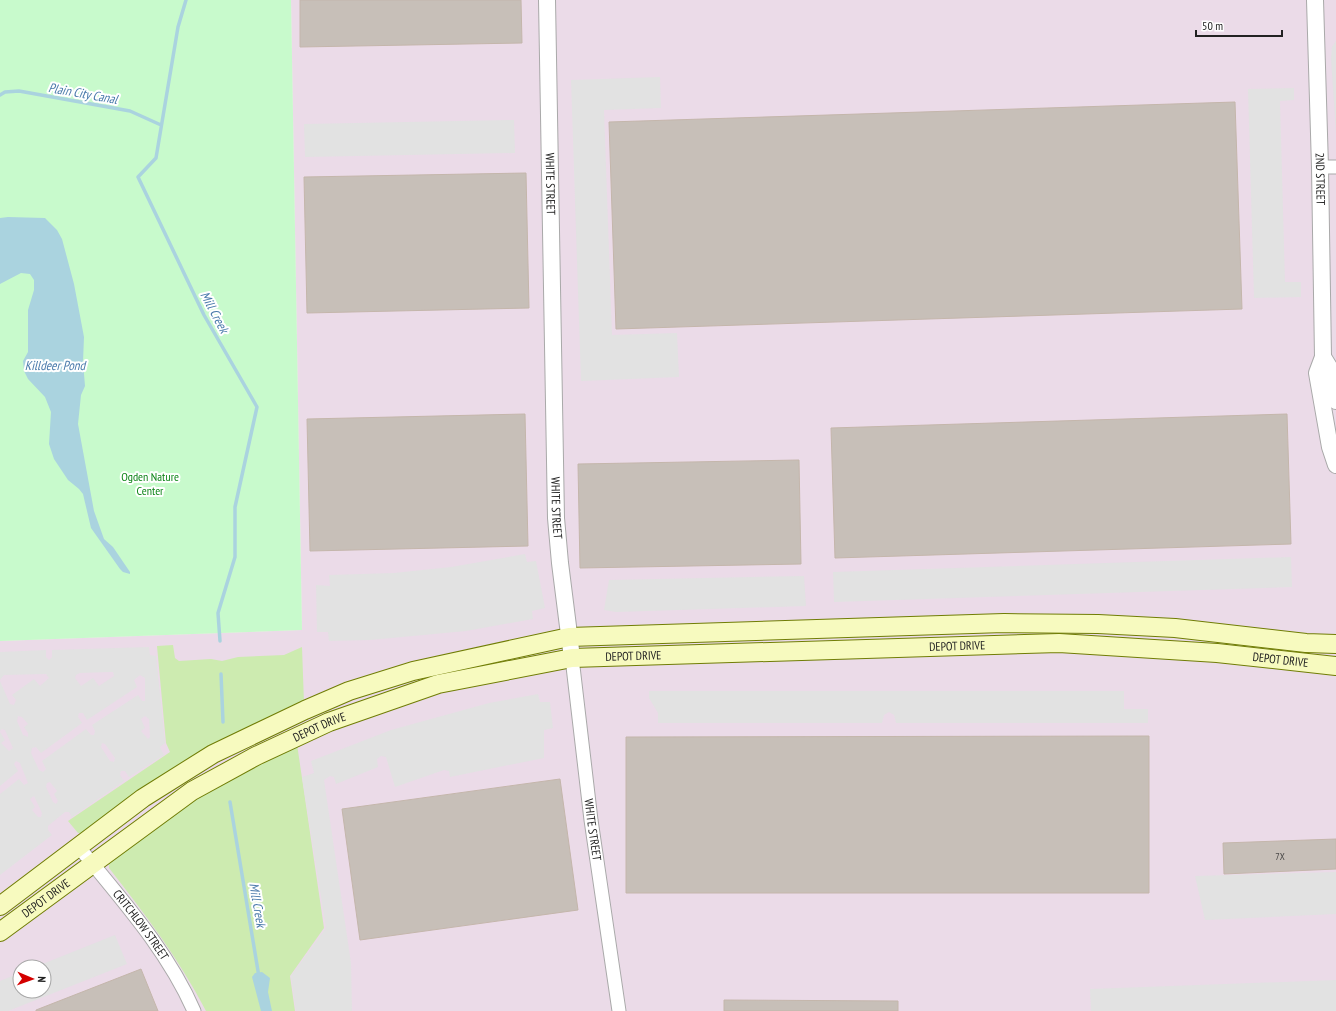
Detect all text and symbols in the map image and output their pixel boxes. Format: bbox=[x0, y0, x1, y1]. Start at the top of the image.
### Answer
scale bar bbox=[1196, 12, 1282, 38]
text: 50 m bbox=[1202, 18, 1223, 33]
water label: Plain City Canal bbox=[47, 79, 121, 108]
street label: 2ND STREET bbox=[1313, 152, 1329, 206]
street label: WHITE STREET bbox=[543, 153, 559, 216]
water label: Mill Creek bbox=[197, 288, 234, 338]
water label: Killdeer Pond bbox=[25, 357, 88, 374]
park label: Ogden Nature Center bbox=[121, 469, 179, 498]
street label: WHITE STREET bbox=[548, 477, 566, 540]
street label: DEPOT DRIVE bbox=[929, 637, 985, 654]
street label: DEPOT DRIVE bbox=[605, 647, 662, 664]
street label: DEPOT DRIVE bbox=[1252, 649, 1309, 670]
street label: DEPOT DRIVE bbox=[291, 709, 348, 745]
street label: WHITE STREET bbox=[582, 798, 605, 862]
house number: 7X bbox=[1275, 850, 1285, 863]
street label: DEPOT DRIVE bbox=[19, 875, 73, 920]
water label: Mill Creek bbox=[245, 881, 270, 931]
street label: CRITCHLOW STREET bbox=[110, 887, 173, 963]
north arrow bbox=[12, 959, 52, 999]
text: N bbox=[35, 976, 49, 983]

